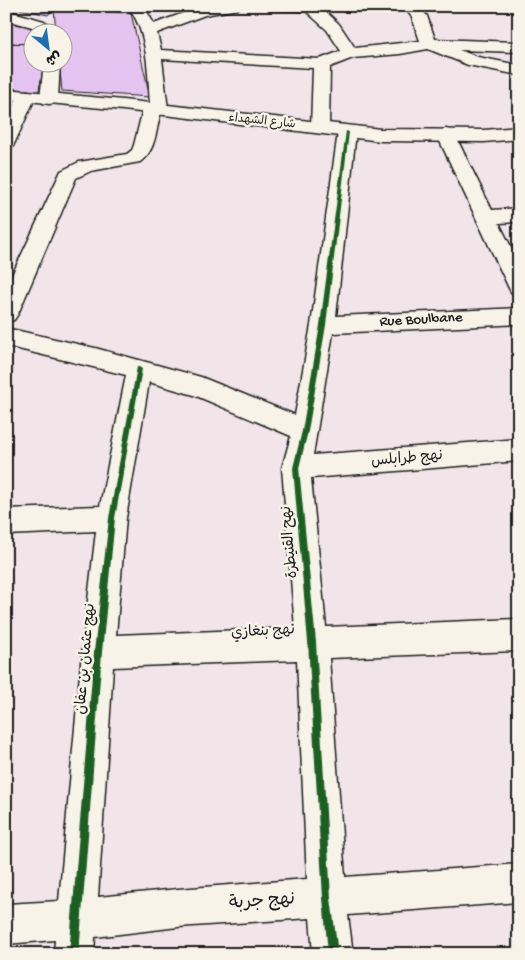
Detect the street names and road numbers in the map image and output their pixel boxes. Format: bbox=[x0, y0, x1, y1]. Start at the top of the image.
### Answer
street label: شارع الشهداء bbox=[228, 112, 296, 132]
street label: Rue Boulbane bbox=[379, 309, 463, 331]
street label: نهج طرابلس bbox=[370, 447, 444, 471]
street label: نهح القنيطرة bbox=[278, 505, 302, 579]
street label: نهج عثمان بن عفان bbox=[72, 603, 100, 715]
street label: نهج بنغازي bbox=[231, 621, 295, 643]
street label: نهج جربة bbox=[228, 889, 296, 915]

